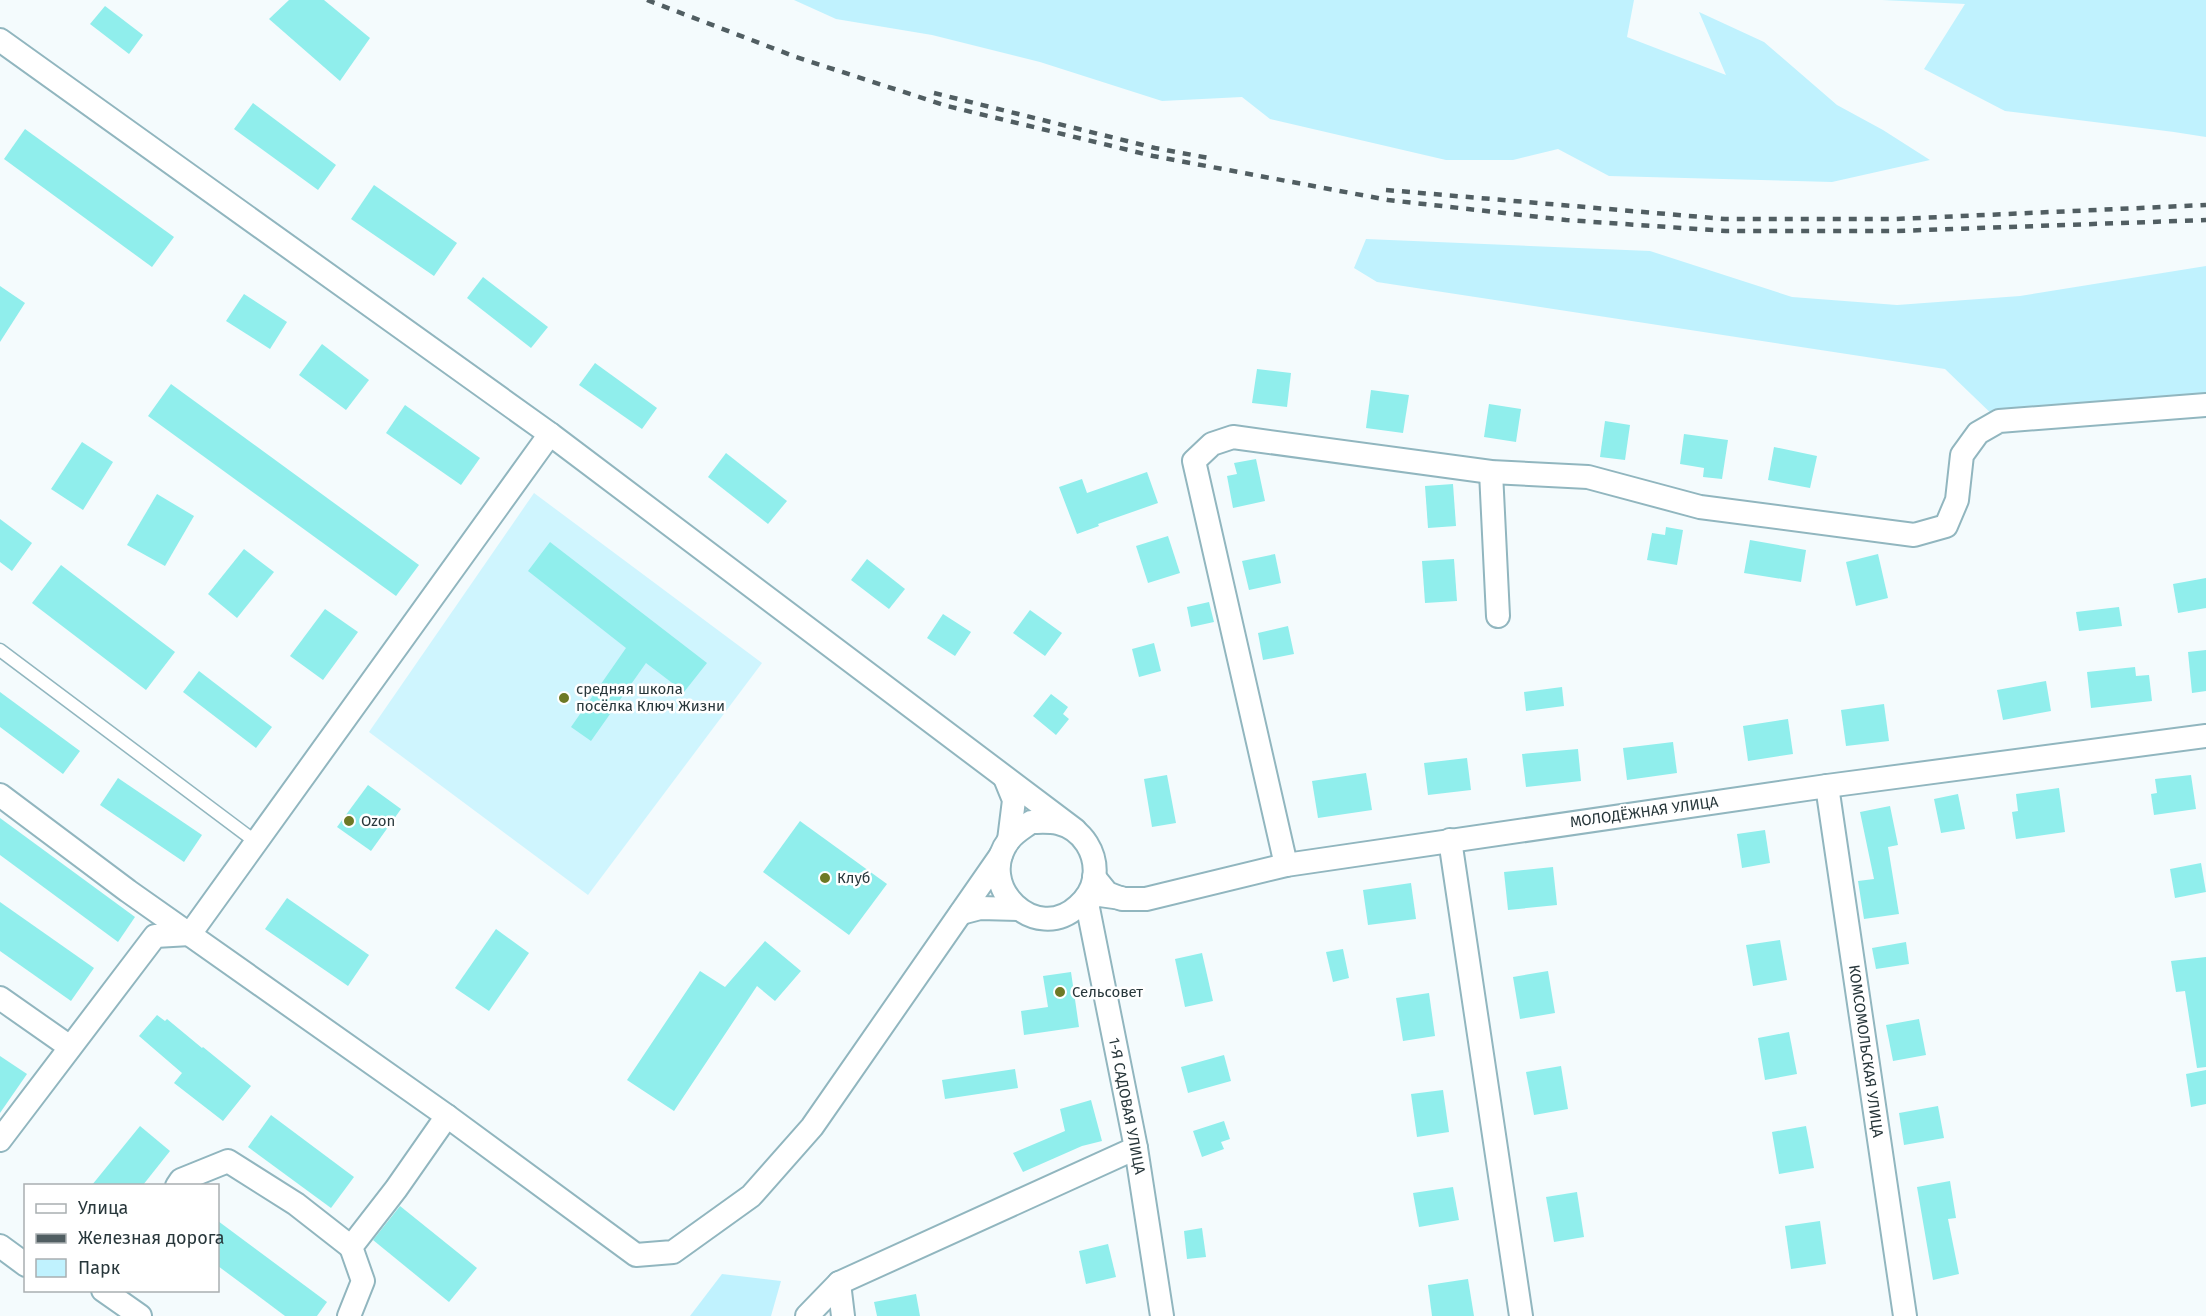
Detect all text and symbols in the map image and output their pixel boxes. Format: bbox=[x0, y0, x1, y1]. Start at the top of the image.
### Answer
place label: средняя школа посёлка Ключ Жизни bbox=[576, 680, 725, 715]
marker: средняя школа посёлка Ключ Жизни bbox=[557, 691, 571, 705]
street label: МОЛОДЁЖНАЯ УЛИЦА bbox=[1569, 793, 1720, 831]
place label: Ozon bbox=[361, 812, 395, 830]
marker: Ozon bbox=[342, 814, 356, 828]
place label: Клуб bbox=[837, 869, 871, 887]
marker: Клуб bbox=[818, 871, 832, 885]
street label: КОМСОМОЛЬСКАЯ УЛИЦА bbox=[1845, 963, 1887, 1139]
place label: Сельсовет bbox=[1072, 983, 1143, 1001]
marker: Сельсовет bbox=[1053, 985, 1067, 999]
street label: 1-Я САДОВАЯ УЛИЦА bbox=[1105, 1036, 1149, 1176]
legend bbox=[24, 1184, 219, 1292]
text: Улица bbox=[78, 1197, 128, 1219]
text: Железная дорога bbox=[78, 1227, 225, 1249]
text: Парк bbox=[78, 1257, 121, 1279]

